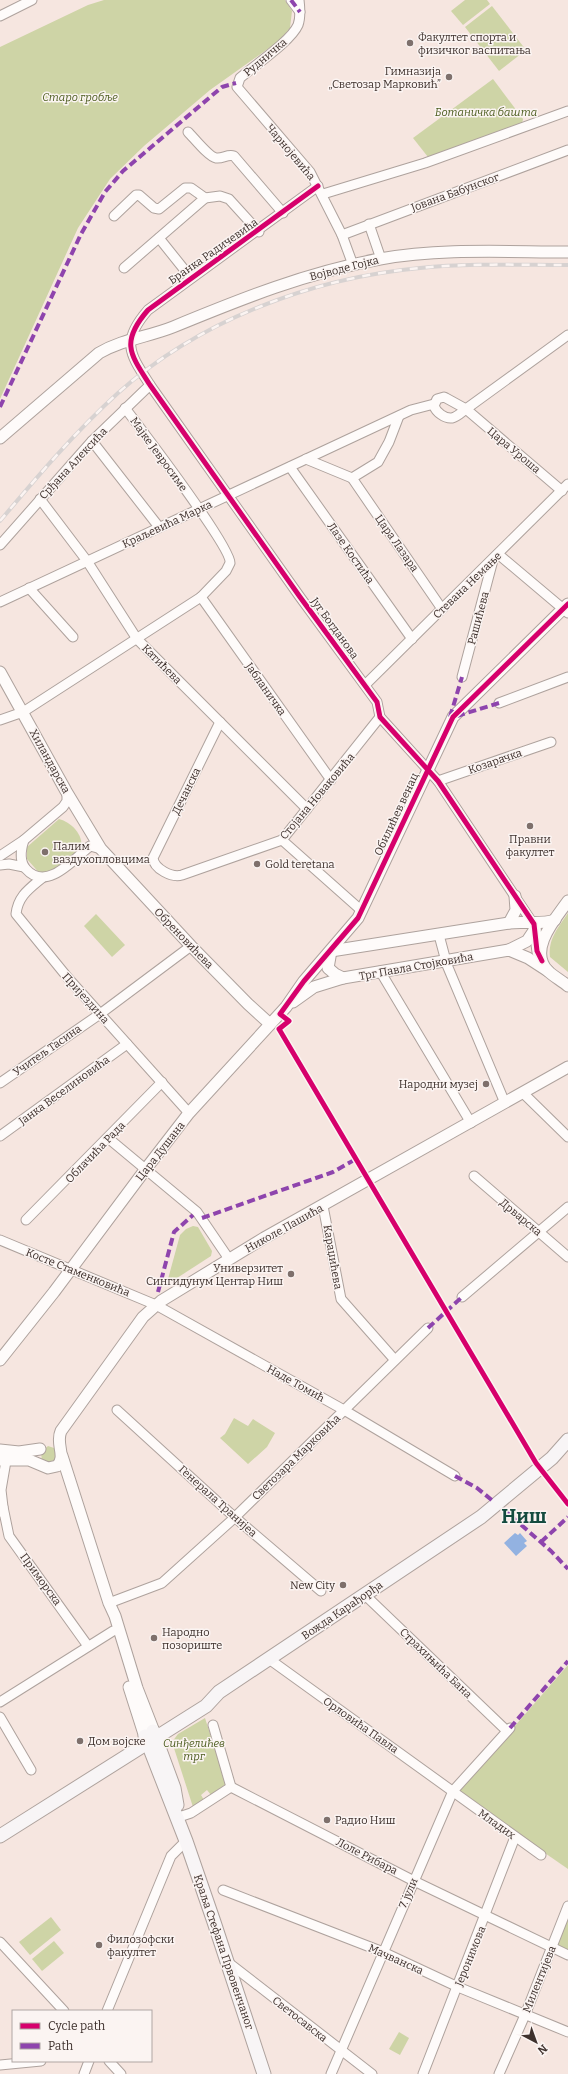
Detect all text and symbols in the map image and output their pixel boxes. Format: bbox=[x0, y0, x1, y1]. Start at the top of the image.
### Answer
place label: Факултет спорта и физичког васпитања bbox=[418, 31, 531, 57]
street label: Рудничка bbox=[241, 36, 289, 79]
marker: Факултет спорта и физичког васпитања bbox=[405, 38, 415, 48]
place label: Гимназија „Светозар Марковић” bbox=[329, 65, 441, 91]
marker: Гимназија „Светозар Марковић” bbox=[444, 72, 454, 82]
park label: Старо гробље bbox=[42, 91, 118, 104]
park label: Ботаничка башта bbox=[435, 106, 537, 119]
street label: Чарнојевића bbox=[263, 122, 318, 183]
street label: Јована Бабунског bbox=[408, 170, 502, 215]
street label: Бранка Радичевића bbox=[166, 216, 260, 287]
street label: Војводе Гојка bbox=[308, 254, 380, 283]
street label: Мајке Јевросиме bbox=[127, 415, 190, 494]
street label: Срђана Алексића bbox=[37, 425, 110, 502]
street label: Цара Уроша bbox=[485, 425, 543, 476]
street label: Краљевића Марка bbox=[120, 498, 214, 551]
street label: Цара Лазара bbox=[372, 512, 421, 574]
street label: Лазе Костића bbox=[325, 520, 377, 586]
street label: Стевана Немање bbox=[430, 549, 504, 621]
street label: Рашићева bbox=[465, 590, 492, 646]
street label: Југ Богданова bbox=[307, 594, 361, 662]
street label: Катићева bbox=[139, 642, 184, 687]
street label: Јабланичка bbox=[242, 659, 289, 718]
street label: Хиландарска bbox=[27, 727, 73, 796]
street label: Козарачка bbox=[467, 746, 524, 777]
street label: Стојана Новаковића bbox=[277, 750, 357, 842]
street label: Дечанска bbox=[170, 766, 203, 817]
street label: Обилићев венац bbox=[372, 771, 421, 858]
marker: Правни факултет bbox=[525, 821, 535, 831]
place label: Правни факултет bbox=[506, 833, 555, 859]
place label: Палим ваздухопловцима bbox=[53, 840, 150, 866]
marker: Палим ваздухопловцима bbox=[40, 847, 50, 857]
place label: Gold teretana bbox=[265, 858, 335, 871]
marker: Gold teretana bbox=[252, 859, 262, 869]
street label: Обреновићева bbox=[151, 905, 216, 971]
street label: Трг Павла Стојковића bbox=[358, 950, 474, 983]
street label: Пријездина bbox=[59, 970, 112, 1026]
street label: Учитељ Тасина bbox=[11, 1022, 84, 1079]
street label: Јанка Веселиновића bbox=[16, 1053, 112, 1128]
place label: Народни музеј bbox=[399, 1078, 478, 1091]
marker: Народни музеј bbox=[481, 1079, 491, 1089]
street label: Облачића Рада bbox=[63, 1119, 128, 1186]
street label: Цара Душана bbox=[133, 1119, 188, 1184]
street label: Дрварска bbox=[497, 1196, 544, 1239]
street label: Николе Пашића bbox=[243, 1202, 326, 1255]
street label: Караџићева bbox=[320, 1224, 345, 1290]
street label: Косте Стаменковића bbox=[24, 1246, 132, 1299]
place label: Универзитет Сингидунум Центар Ниш bbox=[146, 1262, 283, 1288]
marker: Универзитет Сингидунум Центар Ниш bbox=[286, 1269, 296, 1279]
street label: Наде Томић bbox=[265, 1362, 327, 1405]
street label: Светозара Марковића bbox=[249, 1412, 343, 1503]
street label: Генерала Транијеа bbox=[176, 1463, 259, 1540]
district label: Ниш bbox=[501, 1505, 547, 1528]
street label: Приморска bbox=[17, 1551, 64, 1608]
street label: Вожда Карађорђа bbox=[299, 1578, 385, 1642]
place label: New City bbox=[290, 1579, 335, 1592]
marker: New City bbox=[338, 1580, 348, 1590]
place label: Народно позориште bbox=[162, 1626, 222, 1652]
street label: Страхињића Бана bbox=[397, 1626, 474, 1701]
marker: Народно позориште bbox=[149, 1633, 159, 1643]
street label: Орловића Павла bbox=[321, 1695, 401, 1756]
place label: Дом војске bbox=[88, 1735, 146, 1748]
marker: Дом војске bbox=[75, 1736, 85, 1746]
park label: Синђелићев трг bbox=[163, 1737, 225, 1763]
street label: Младих bbox=[476, 1807, 518, 1842]
place label: Радио Ниш bbox=[335, 1814, 396, 1827]
marker: Радио Ниш bbox=[322, 1815, 332, 1825]
street label: Лоле Рибара bbox=[334, 1835, 400, 1878]
street label: Краља Стефана Првовенчаног bbox=[191, 1873, 256, 2032]
street label: 7. јули bbox=[396, 1876, 421, 1910]
street label: Јеронимова bbox=[452, 1924, 488, 1989]
place label: Филозофски факултет bbox=[107, 1933, 174, 1959]
marker: Филозофски факултет bbox=[94, 1940, 104, 1950]
street label: Мачванска bbox=[366, 1942, 425, 1977]
street label: Милентијева bbox=[520, 1944, 559, 2015]
street label: Светосавска bbox=[270, 1994, 330, 2045]
legend bbox=[12, 2010, 152, 2062]
text: Cycle path bbox=[48, 2019, 106, 2033]
north arrow bbox=[516, 2022, 556, 2062]
text: Path bbox=[48, 2039, 74, 2053]
text: N bbox=[534, 2041, 550, 2057]

